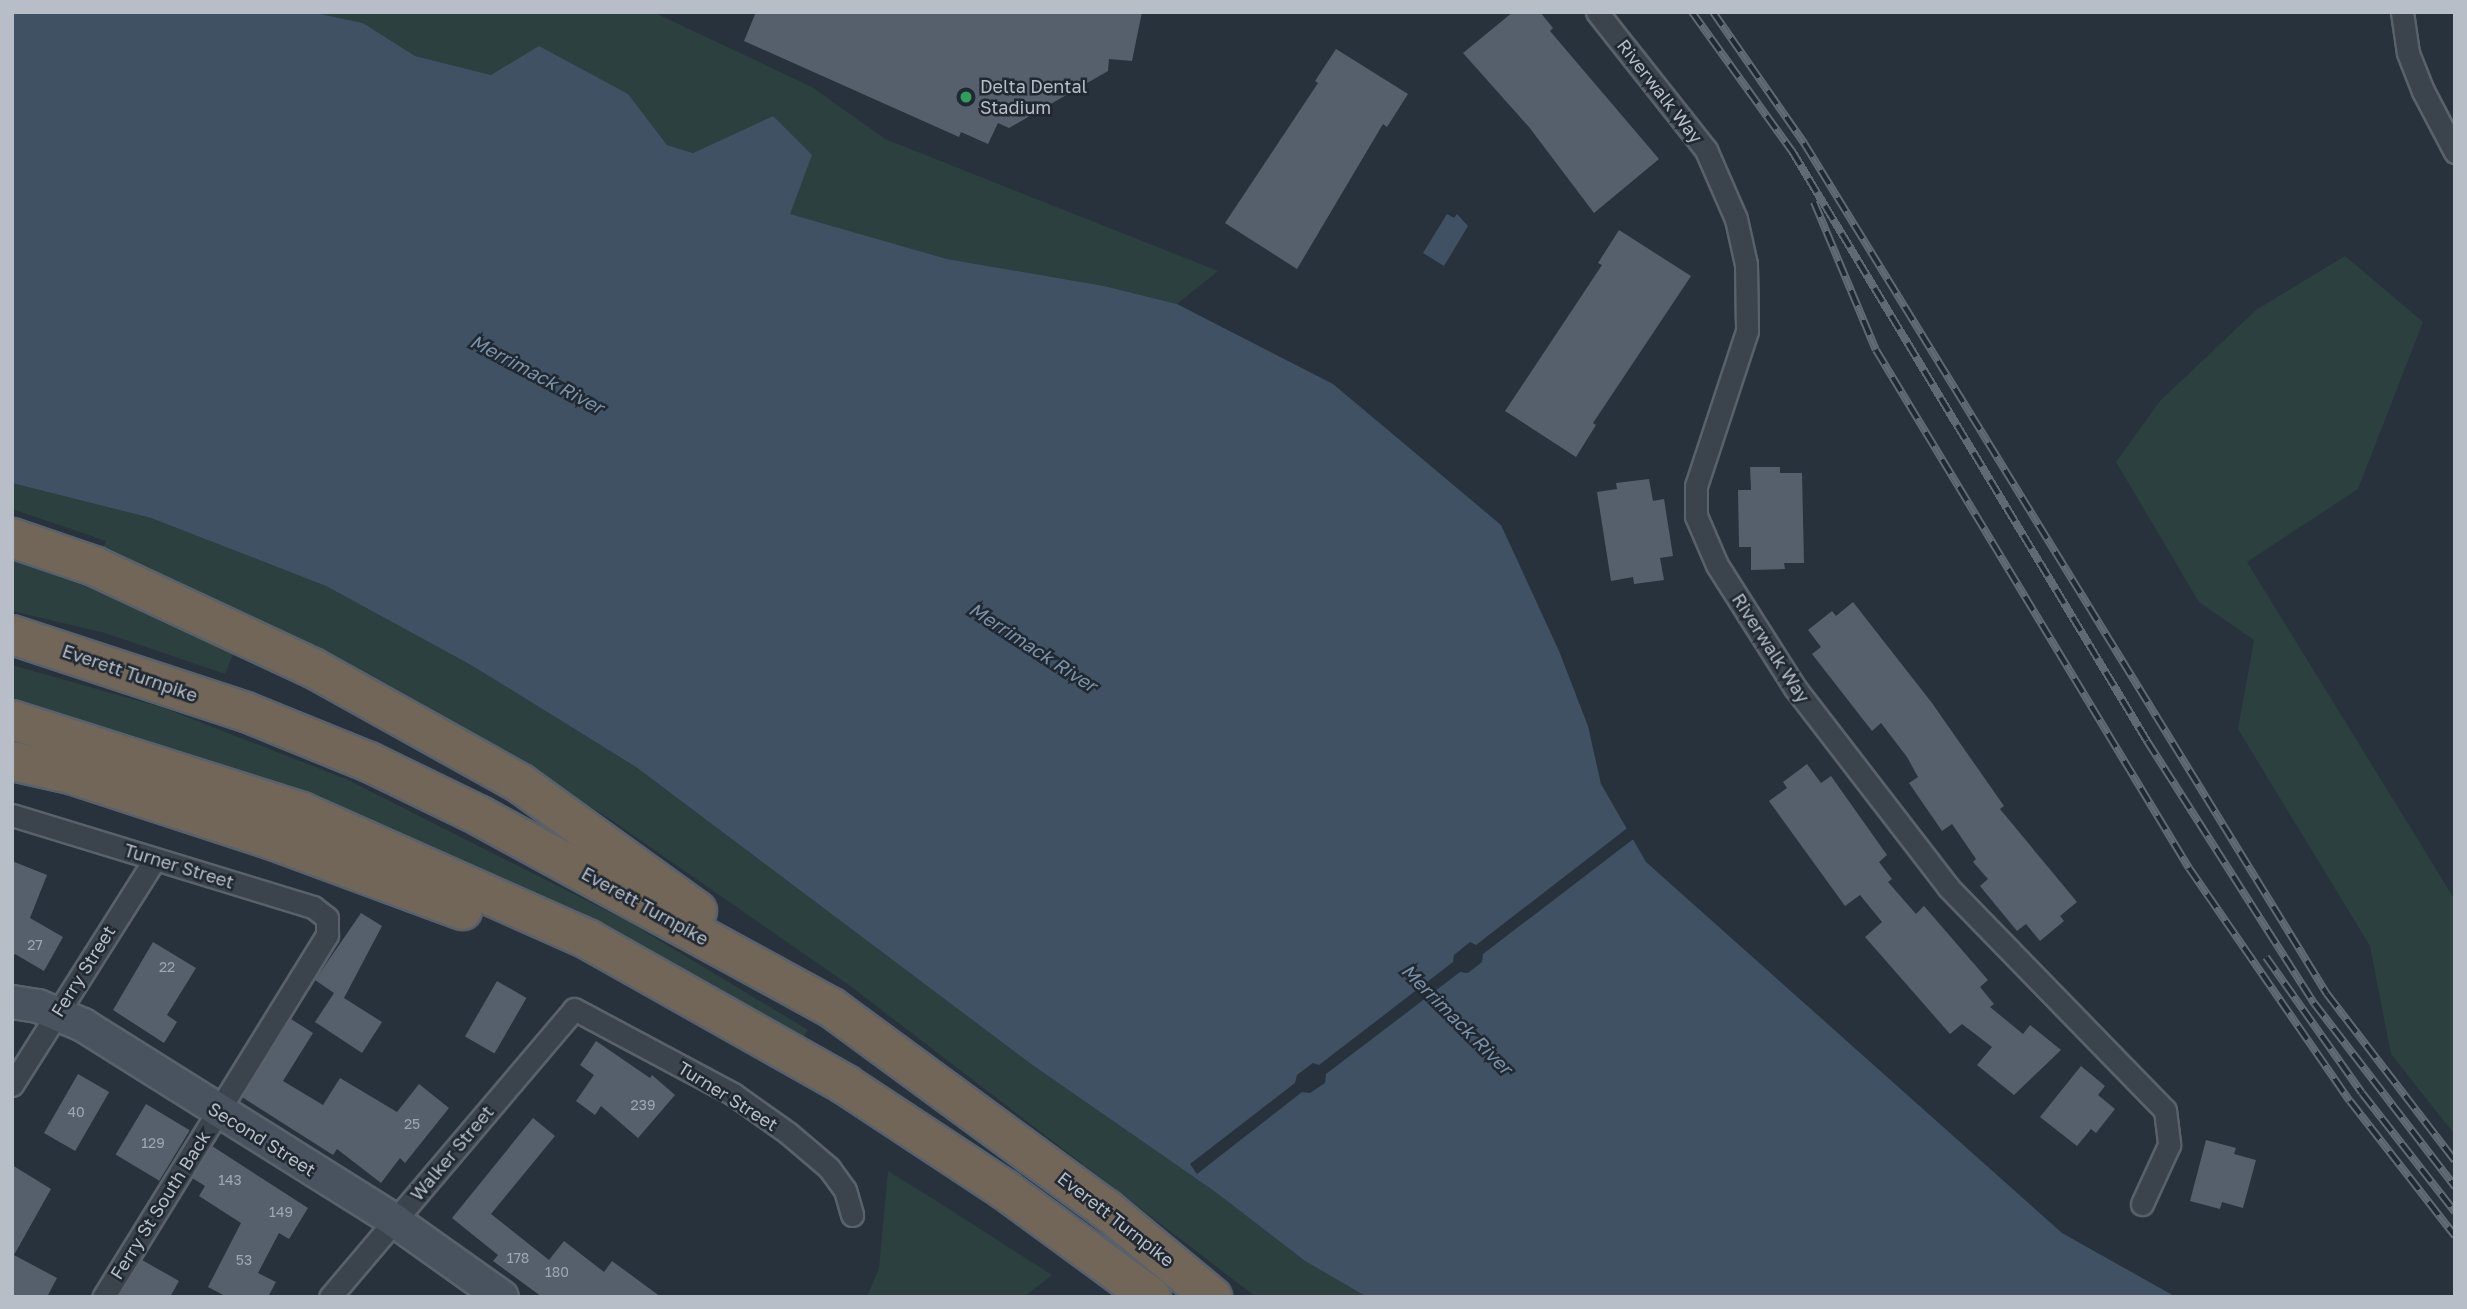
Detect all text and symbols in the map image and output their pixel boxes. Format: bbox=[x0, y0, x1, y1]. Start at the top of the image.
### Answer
street label: Riverwalk Way bbox=[1613, 35, 1707, 147]
place label: Delta Dental Stadium bbox=[980, 76, 1087, 119]
marker: Delta Dental Stadium bbox=[958, 89, 974, 105]
water label: Merrimack River bbox=[467, 329, 607, 419]
street label: Riverwalk Way bbox=[1728, 589, 1814, 707]
water label: Merrimack River bbox=[965, 597, 1101, 697]
street label: Everett Turnpike bbox=[60, 640, 200, 706]
street label: Turner Street bbox=[121, 839, 237, 893]
street label: Everett Turnpike bbox=[578, 862, 712, 950]
street label: Ferry Street bbox=[46, 921, 120, 1021]
house number: 27 bbox=[27, 937, 43, 953]
house number: 22 bbox=[159, 959, 175, 975]
water label: Merrimack River bbox=[1397, 959, 1517, 1079]
street label: Turner Street bbox=[674, 1057, 782, 1135]
street label: Second Street bbox=[204, 1097, 320, 1181]
house number: 239 bbox=[631, 1097, 655, 1113]
street label: Walker Street bbox=[406, 1101, 498, 1205]
house number: 40 bbox=[67, 1104, 85, 1120]
house number: 25 bbox=[404, 1116, 420, 1132]
street label: Ferry St South Back bbox=[105, 1127, 215, 1283]
house number: 129 bbox=[141, 1135, 165, 1151]
street label: Everett Turnpike bbox=[1054, 1167, 1178, 1271]
house number: 143 bbox=[218, 1172, 242, 1188]
house number: 149 bbox=[269, 1204, 293, 1220]
house number: 178 bbox=[507, 1250, 529, 1266]
house number: 53 bbox=[236, 1252, 252, 1268]
house number: 180 bbox=[545, 1264, 569, 1280]

